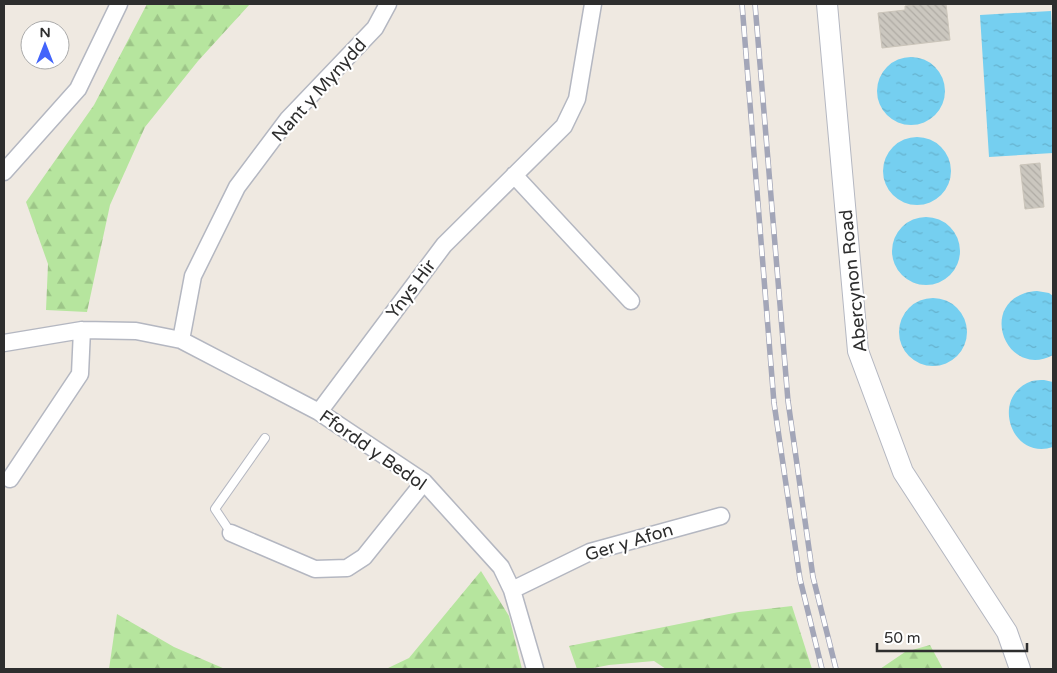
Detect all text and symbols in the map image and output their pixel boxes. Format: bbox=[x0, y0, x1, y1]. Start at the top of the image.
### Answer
north arrow bbox=[20, 20, 70, 70]
text: N bbox=[39, 24, 51, 41]
street label: Nant y Mynydd bbox=[267, 34, 371, 146]
street label: Abercynon Road bbox=[835, 208, 871, 354]
street label: Ynys Hir bbox=[382, 255, 441, 323]
street label: Ffordd y Bedol bbox=[315, 405, 431, 495]
street label: Ger y Afon bbox=[582, 518, 676, 566]
scale bar bbox=[877, 620, 1027, 652]
text: 50 m bbox=[884, 629, 921, 647]

